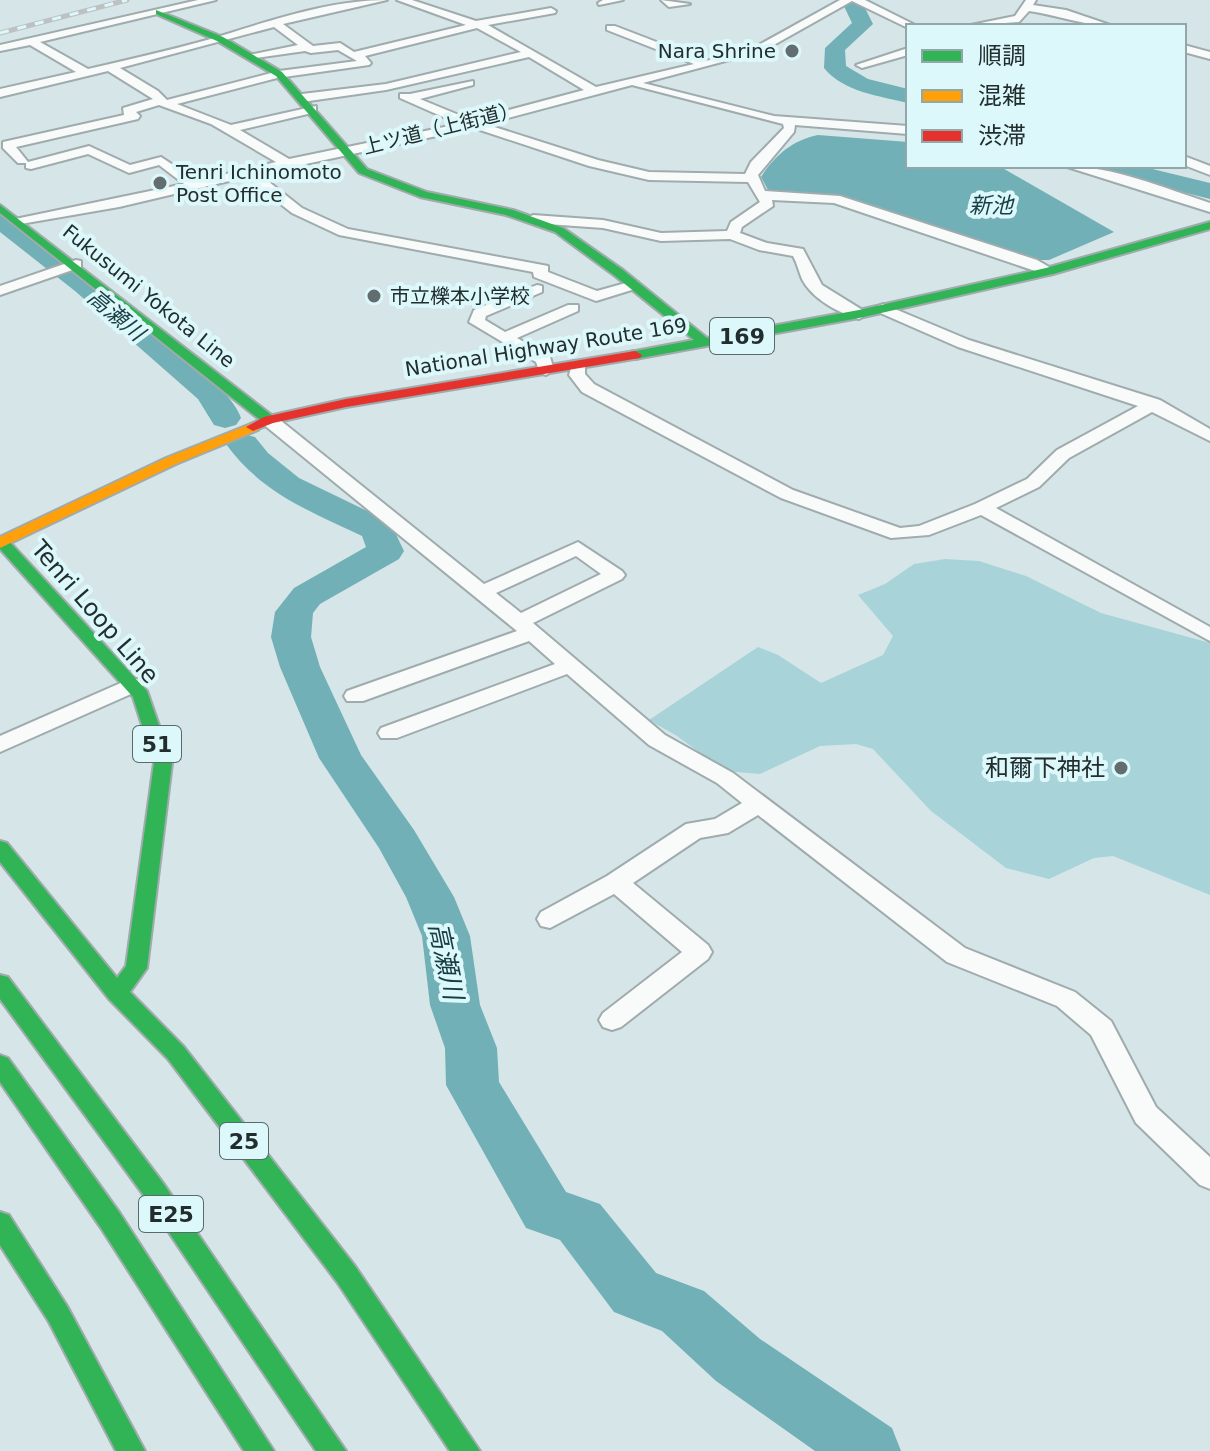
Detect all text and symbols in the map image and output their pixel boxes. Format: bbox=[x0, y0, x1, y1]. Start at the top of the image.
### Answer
legend bbox=[906, 24, 1186, 168]
place label: Nara Shrine bbox=[658, 39, 776, 63]
marker: Nara Shrine bbox=[783, 42, 801, 60]
text: 順調 bbox=[978, 42, 1026, 70]
text: 混雑 bbox=[978, 82, 1026, 110]
street label: 上ツ道（上街道） bbox=[360, 97, 522, 159]
text: 渋滞 bbox=[978, 122, 1026, 150]
place label: Tenri Ichinomoto Post Office bbox=[175, 160, 342, 207]
marker: Tenri Ichinomoto Post Office bbox=[151, 174, 169, 192]
water label: 新池 bbox=[969, 193, 1015, 218]
street label: Fukusumi Yokota Line bbox=[58, 219, 240, 373]
water label: 高瀬川 bbox=[83, 284, 151, 347]
place label: 市立櫟本小学校 bbox=[390, 284, 530, 308]
marker: 市立櫟本小学校 bbox=[365, 287, 383, 305]
street label: National Highway Route 169 bbox=[403, 313, 689, 381]
road number: 169 bbox=[710, 318, 774, 354]
street label: Tenri Loop Line bbox=[25, 534, 165, 689]
road number: 51 bbox=[133, 726, 181, 762]
place label: 和爾下神社 bbox=[985, 754, 1105, 782]
marker: 和爾下神社 bbox=[1112, 759, 1130, 777]
water label: 高瀬川 bbox=[423, 920, 469, 1005]
road number: 25 bbox=[220, 1123, 268, 1159]
road number: E25 bbox=[139, 1196, 203, 1232]

